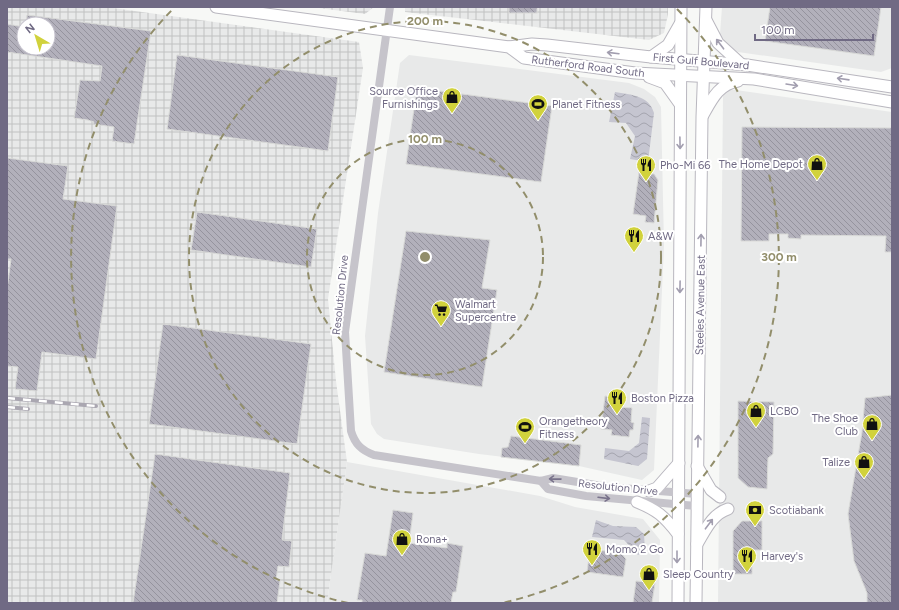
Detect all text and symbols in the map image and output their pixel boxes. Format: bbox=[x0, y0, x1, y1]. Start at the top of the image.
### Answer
text: 200 m bbox=[407, 14, 443, 28]
north arrow bbox=[16, 16, 56, 56]
scale bar bbox=[755, 16, 873, 42]
text: N bbox=[23, 21, 38, 36]
text: 100 m bbox=[761, 23, 795, 37]
one-way arrow bbox=[716, 39, 724, 50]
one-way arrow bbox=[607, 49, 620, 56]
street label: First Gulf Boulevard bbox=[652, 51, 750, 72]
street label: Rutherford Road South bbox=[531, 53, 645, 80]
one-way arrow bbox=[837, 75, 850, 83]
one-way arrow bbox=[785, 81, 798, 89]
place label: Source Office Furnishings bbox=[369, 85, 438, 111]
shop icon: Source Office Furnishings bbox=[441, 86, 463, 114]
sports icon: Planet Fitness bbox=[527, 93, 549, 121]
place label: Planet Fitness bbox=[552, 98, 621, 111]
text: 100 m bbox=[408, 132, 442, 146]
one-way arrow bbox=[677, 136, 684, 149]
shop icon: The Home Depot bbox=[806, 153, 828, 181]
restaurant icon: Pho-Mi 66 bbox=[635, 154, 657, 182]
place label: The Home Depot bbox=[719, 158, 803, 171]
place label: Pho-Mi 66 bbox=[660, 159, 711, 172]
restaurant icon: A&W bbox=[623, 225, 645, 253]
place label: A&W bbox=[648, 230, 674, 243]
one-way arrow bbox=[697, 234, 705, 247]
centre of rings bbox=[418, 250, 432, 264]
text: 300 m bbox=[761, 250, 797, 264]
street label: Resolution Drive bbox=[330, 254, 351, 336]
street label: Steeles Avenue East bbox=[693, 255, 708, 355]
one-way arrow bbox=[676, 280, 684, 293]
place label: Walmart Supercentre bbox=[455, 298, 516, 324]
supermarket icon: Walmart Supercentre bbox=[430, 299, 452, 327]
restaurant icon: Boston Pizza bbox=[606, 387, 628, 415]
place label: Boston Pizza bbox=[631, 392, 694, 405]
shop icon: LCBO bbox=[745, 400, 767, 428]
place label: LCBO bbox=[770, 405, 799, 418]
place label: The Shoe Club bbox=[812, 412, 858, 438]
shop icon: The Shoe Club bbox=[861, 413, 883, 441]
place label: Orangetheory Fitness bbox=[539, 415, 608, 441]
sports icon: Orangetheory Fitness bbox=[514, 416, 536, 444]
one-way arrow bbox=[694, 435, 701, 448]
shop icon: Talize bbox=[853, 451, 875, 479]
place label: Talize bbox=[823, 456, 850, 469]
one-way arrow bbox=[549, 475, 562, 483]
street label: Resolution Drive bbox=[577, 477, 659, 498]
one-way arrow bbox=[597, 494, 610, 502]
bank icon: Scotiabank bbox=[744, 499, 766, 527]
place label: Scotiabank bbox=[769, 504, 825, 517]
one-way arrow bbox=[705, 519, 713, 530]
shop icon: Rona+ bbox=[391, 528, 413, 556]
place label: Rona+ bbox=[416, 533, 448, 546]
restaurant icon: Momo 2 Go bbox=[581, 538, 603, 566]
place label: Momo 2 Go bbox=[606, 543, 664, 556]
restaurant icon: Harvey's bbox=[736, 545, 758, 573]
one-way arrow bbox=[673, 550, 681, 563]
place label: Harvey's bbox=[761, 550, 803, 563]
shop icon: Sleep Country bbox=[638, 563, 660, 591]
place label: Sleep Country bbox=[663, 568, 734, 581]

